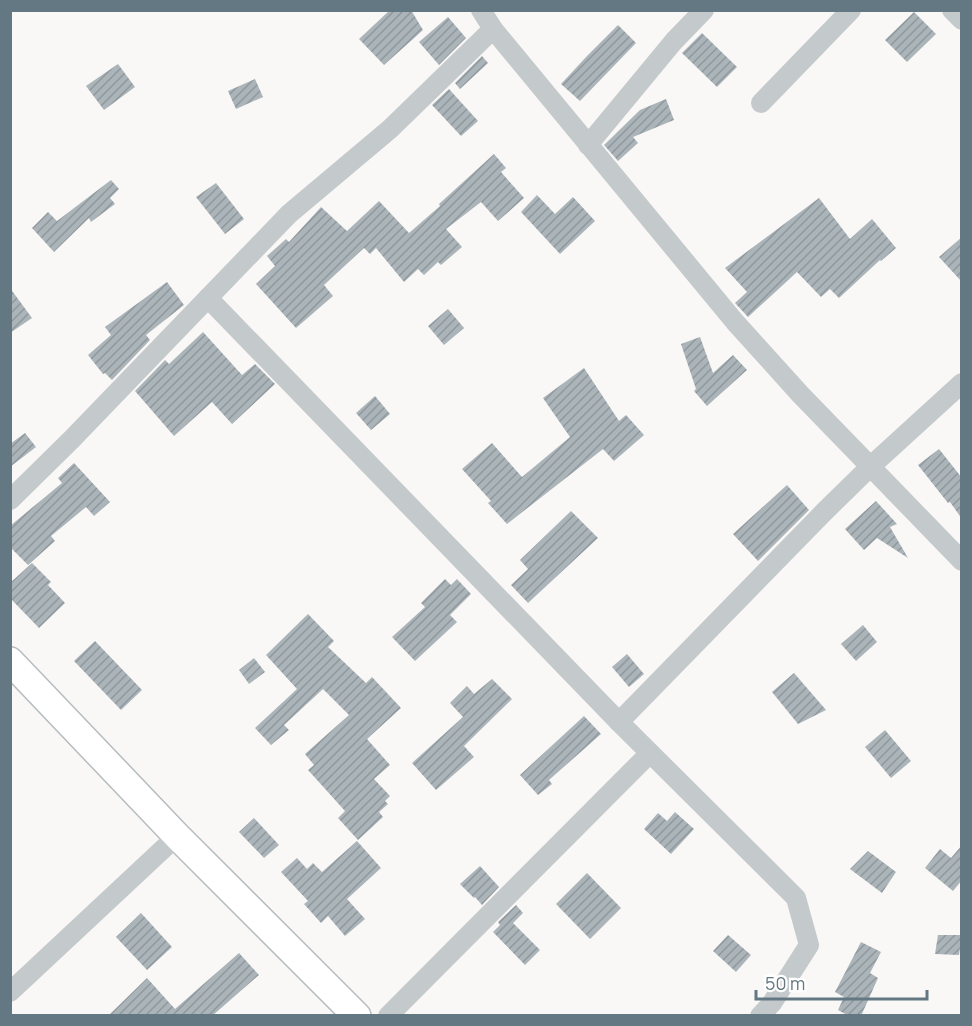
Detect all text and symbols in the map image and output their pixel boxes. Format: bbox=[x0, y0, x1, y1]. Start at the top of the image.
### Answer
scale bar bbox=[756, 963, 927, 1001]
text: 50 m bbox=[765, 971, 805, 995]

